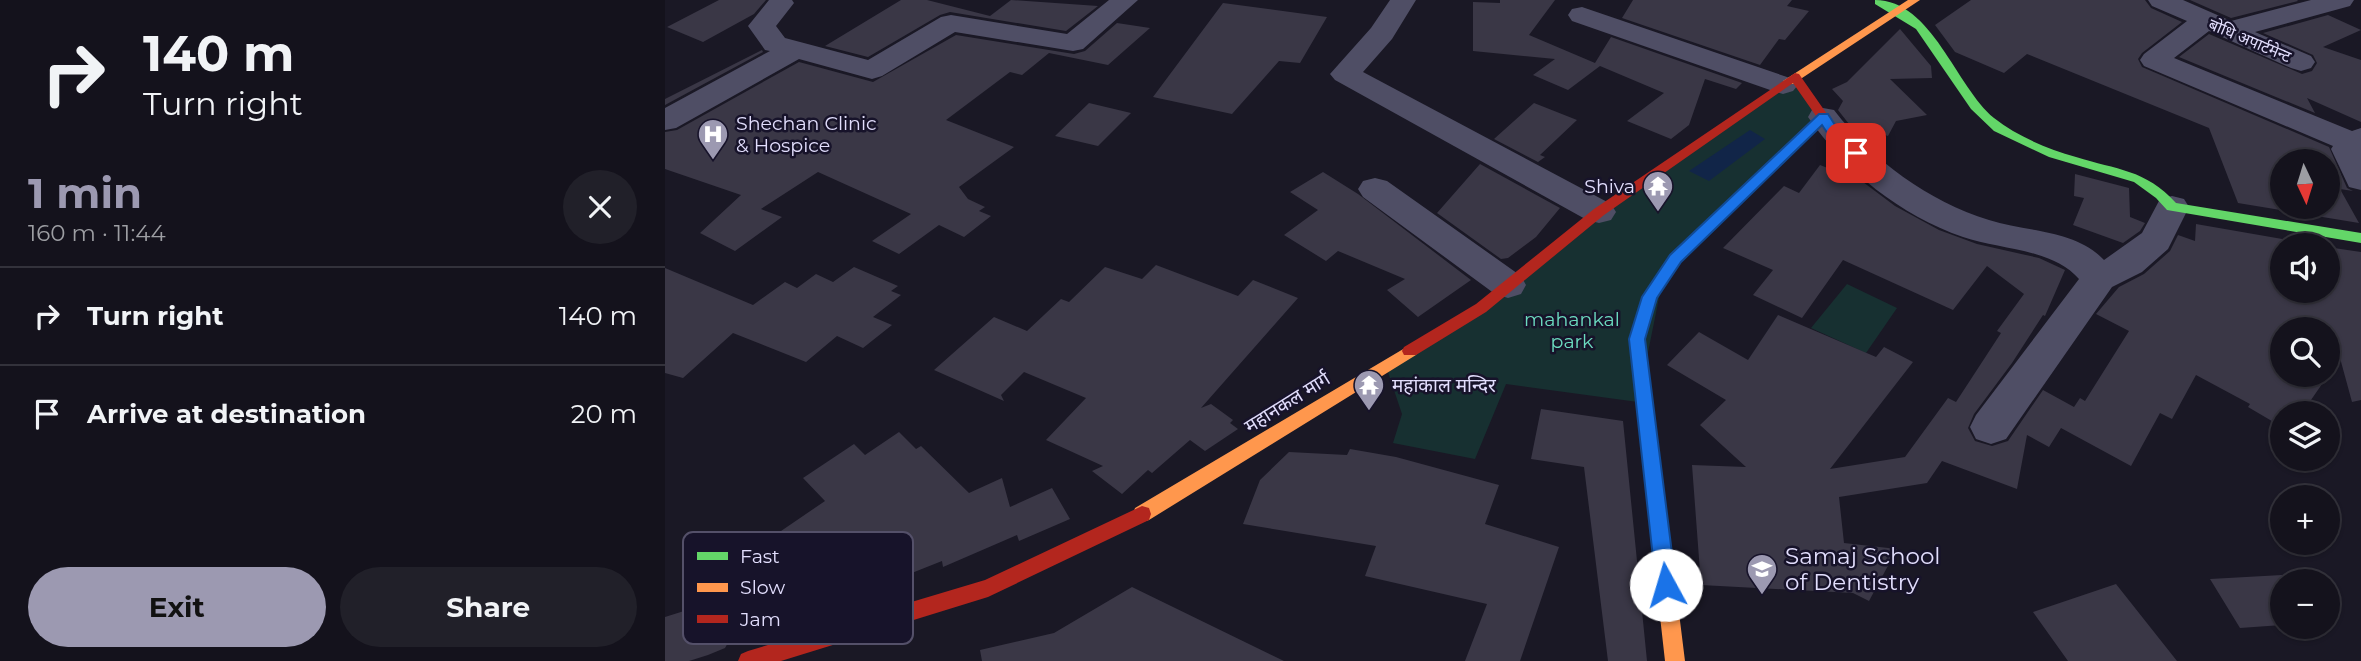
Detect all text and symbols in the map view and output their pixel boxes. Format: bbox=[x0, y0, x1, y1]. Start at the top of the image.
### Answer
street label: बोधि अपार्टमेन्ट bbox=[2206, 15, 2295, 67]
text: 140 m bbox=[143, 24, 295, 83]
icon: right bbox=[28, 28, 119, 119]
text: Turn right bbox=[143, 84, 303, 123]
place label: Shechan Clinic & Hospice bbox=[736, 112, 877, 157]
hospital icon: Shechan Clinic & Hospice bbox=[696, 117, 730, 161]
pin bbox=[1826, 123, 1886, 183]
icon: arrive bbox=[1837, 134, 1875, 172]
north arrow bbox=[2270, 149, 2340, 219]
map controls bbox=[2270, 149, 2340, 639]
text: 1 min bbox=[28, 167, 142, 219]
temple icon: Shiva bbox=[1641, 169, 1675, 213]
button: close bbox=[563, 170, 637, 244]
place label: Shiva bbox=[1584, 175, 1635, 198]
text: 160 m · 11:44 bbox=[28, 219, 166, 247]
button: sound bbox=[2270, 233, 2340, 303]
icon: right bbox=[28, 297, 66, 335]
text: Turn right bbox=[87, 300, 223, 332]
text: 140 m bbox=[559, 300, 637, 332]
park label: mahankal park bbox=[1524, 308, 1620, 353]
button: search bbox=[2270, 317, 2340, 387]
street label: महानकल मार्ग bbox=[1240, 367, 1335, 438]
temple icon: महांकाल मन्दिर bbox=[1352, 368, 1386, 412]
place label: महांकाल मन्दिर bbox=[1392, 374, 1497, 397]
icon: arrive bbox=[28, 395, 66, 433]
text: Arrive at destination bbox=[87, 398, 366, 430]
text: 20 m bbox=[571, 398, 637, 430]
button: layers bbox=[2270, 401, 2340, 471]
button: + bbox=[2270, 485, 2340, 555]
legend bbox=[683, 532, 913, 644]
place label: Samaj School of Dentistry bbox=[1785, 542, 1941, 596]
text: Fast bbox=[740, 545, 780, 568]
position arrow bbox=[1629, 548, 1703, 622]
school or university icon: Samaj School of Dentistry bbox=[1745, 552, 1779, 596]
button: Exit bbox=[28, 567, 326, 647]
button: Share bbox=[340, 567, 637, 647]
button: − bbox=[2270, 569, 2340, 639]
text: Slow bbox=[740, 576, 785, 599]
text: Jam bbox=[739, 608, 781, 631]

